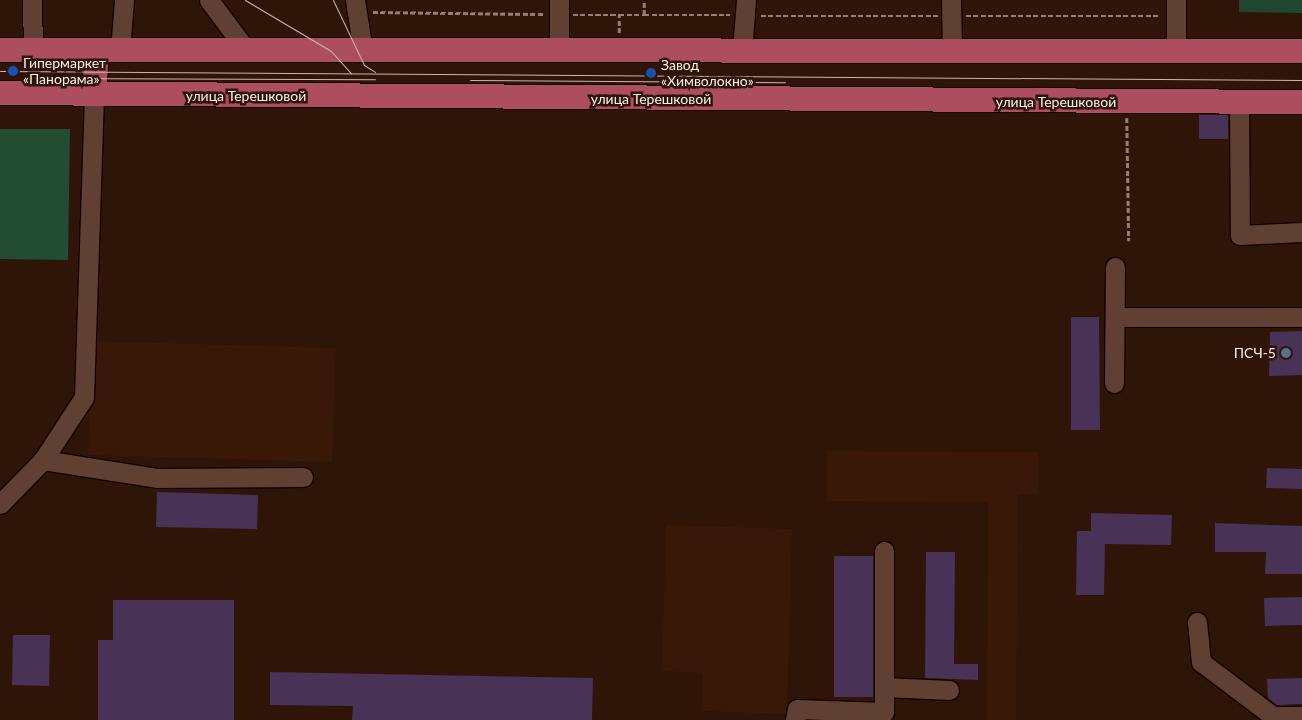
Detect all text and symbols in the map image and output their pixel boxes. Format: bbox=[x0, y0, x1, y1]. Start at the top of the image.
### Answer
place label: Гипермаркет «Панорама» bbox=[23, 55, 106, 88]
place label: Завод «Химволокно» bbox=[661, 57, 754, 90]
marker: Гипермаркет «Панорама» bbox=[7, 65, 19, 77]
marker: Завод «Химволокно» bbox=[645, 67, 657, 79]
street label: улица Терешковой bbox=[186, 88, 306, 104]
street label: улица Терешковой bbox=[591, 91, 711, 107]
street label: улица Терешковой bbox=[996, 94, 1116, 110]
place label: ПСЧ-5 bbox=[1234, 345, 1276, 361]
marker: ПСЧ-5 bbox=[1280, 347, 1292, 359]

